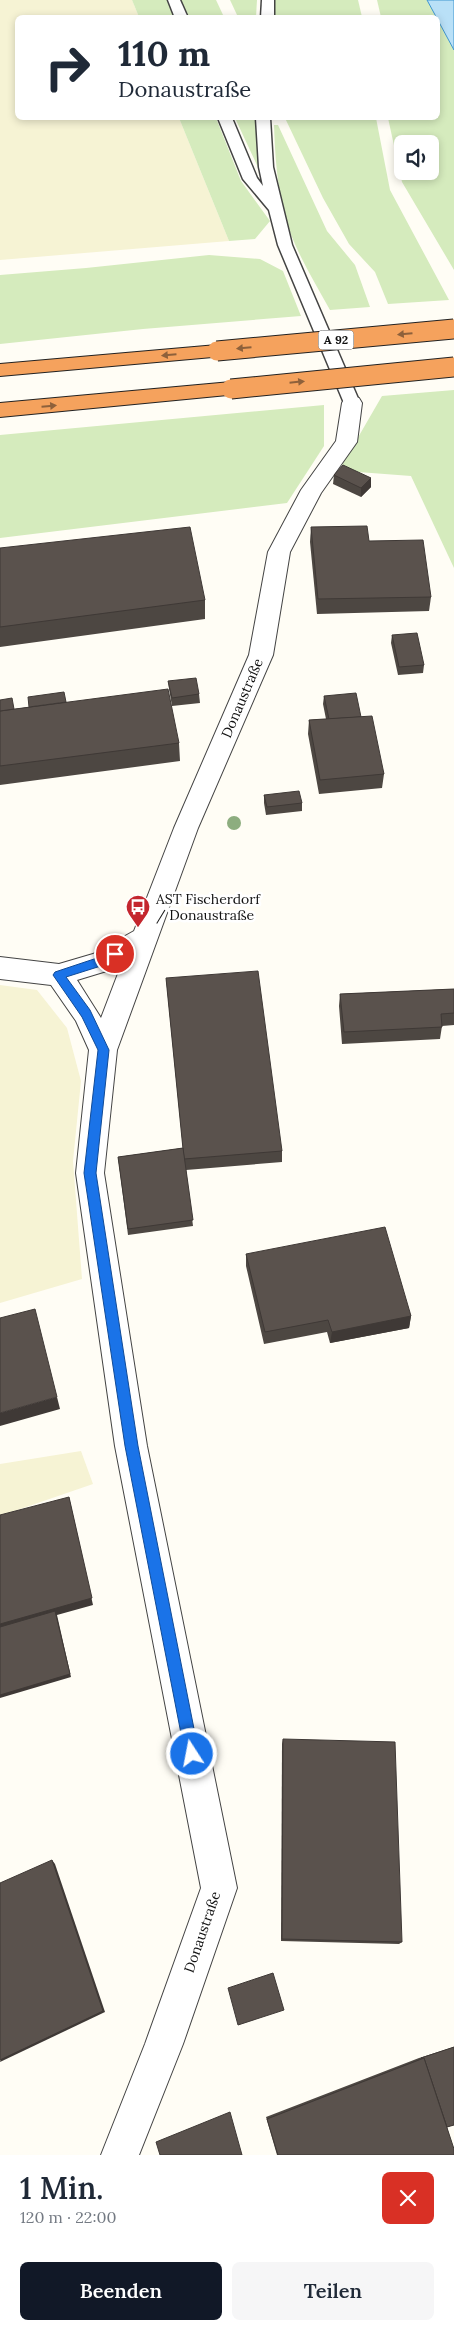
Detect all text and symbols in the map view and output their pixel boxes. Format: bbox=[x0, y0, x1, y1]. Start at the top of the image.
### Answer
text: 110 m bbox=[118, 31, 210, 76]
icon: right bbox=[35, 35, 100, 100]
text: Donaustraße bbox=[118, 75, 251, 103]
map controls bbox=[394, 135, 439, 180]
button: sound bbox=[394, 135, 439, 180]
road number: A 92 bbox=[318, 330, 354, 350]
one-way arrow bbox=[397, 330, 413, 338]
one-way arrow bbox=[235, 345, 251, 353]
one-way arrow bbox=[160, 351, 176, 359]
one-way arrow bbox=[289, 378, 305, 386]
one-way arrow bbox=[41, 401, 57, 409]
street label: Donaustraße bbox=[217, 655, 267, 741]
place label: AST Fischerdorf / Donaustraße bbox=[155, 890, 261, 924]
bus stop icon: AST Fischerdorf / Donaustraße bbox=[125, 894, 151, 928]
pin bbox=[94, 933, 136, 975]
icon: arrive bbox=[101, 940, 129, 968]
position arrow bbox=[165, 1727, 217, 1779]
street label: Donaustraße bbox=[180, 1889, 224, 1975]
text: 1 Min. bbox=[20, 2169, 103, 2207]
button: close bbox=[382, 2172, 434, 2224]
text: 120 m · 22:00 bbox=[20, 2207, 116, 2227]
button: Beenden bbox=[20, 2262, 222, 2320]
button: Teilen bbox=[232, 2262, 434, 2320]

